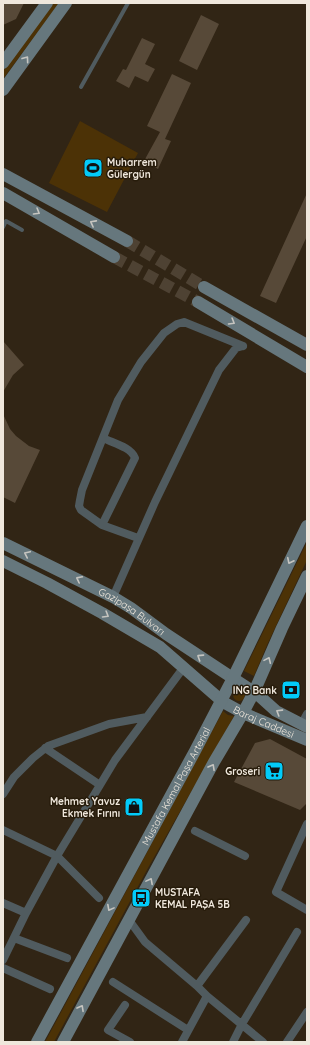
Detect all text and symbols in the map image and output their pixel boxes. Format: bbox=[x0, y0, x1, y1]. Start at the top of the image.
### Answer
one-way arrow bbox=[21, 56, 28, 63]
place label: Muharrem Gülergün bbox=[107, 156, 157, 181]
sports icon: Muharrem Gülergün bbox=[82, 157, 104, 179]
one-way arrow bbox=[33, 207, 40, 214]
one-way arrow bbox=[90, 220, 97, 227]
one-way arrow bbox=[228, 317, 235, 324]
one-way arrow bbox=[24, 551, 32, 559]
one-way arrow bbox=[287, 557, 295, 565]
one-way arrow bbox=[76, 577, 83, 584]
street label: Gazipaşa Bulvarı bbox=[96, 585, 168, 638]
one-way arrow bbox=[102, 611, 109, 618]
one-way arrow bbox=[197, 654, 204, 661]
one-way arrow bbox=[263, 657, 271, 664]
bank icon: ING Bank bbox=[280, 679, 302, 701]
place label: ING Bank bbox=[233, 684, 277, 697]
street label: Baraj Caddesi bbox=[231, 703, 296, 741]
one-way arrow bbox=[276, 709, 283, 717]
street label: Mustafa Kemal Paşa Arterial bbox=[139, 725, 213, 848]
supermarket icon: Groseri bbox=[263, 760, 285, 782]
one-way arrow bbox=[207, 764, 214, 771]
place label: Groseri bbox=[225, 765, 260, 778]
place label: Mehmet Yavuz Ekmek Fırını bbox=[50, 795, 120, 820]
shop icon: Mehmet Yavuz Ekmek Fırını bbox=[123, 796, 145, 818]
one-way arrow bbox=[145, 878, 153, 885]
place label: MUSTAFA KEMAL PAŞA 5B bbox=[155, 886, 230, 911]
bus stop icon: MUSTAFA KEMAL PAŞA 5B bbox=[130, 887, 152, 909]
one-way arrow bbox=[107, 904, 114, 911]
one-way arrow bbox=[77, 1005, 84, 1012]

